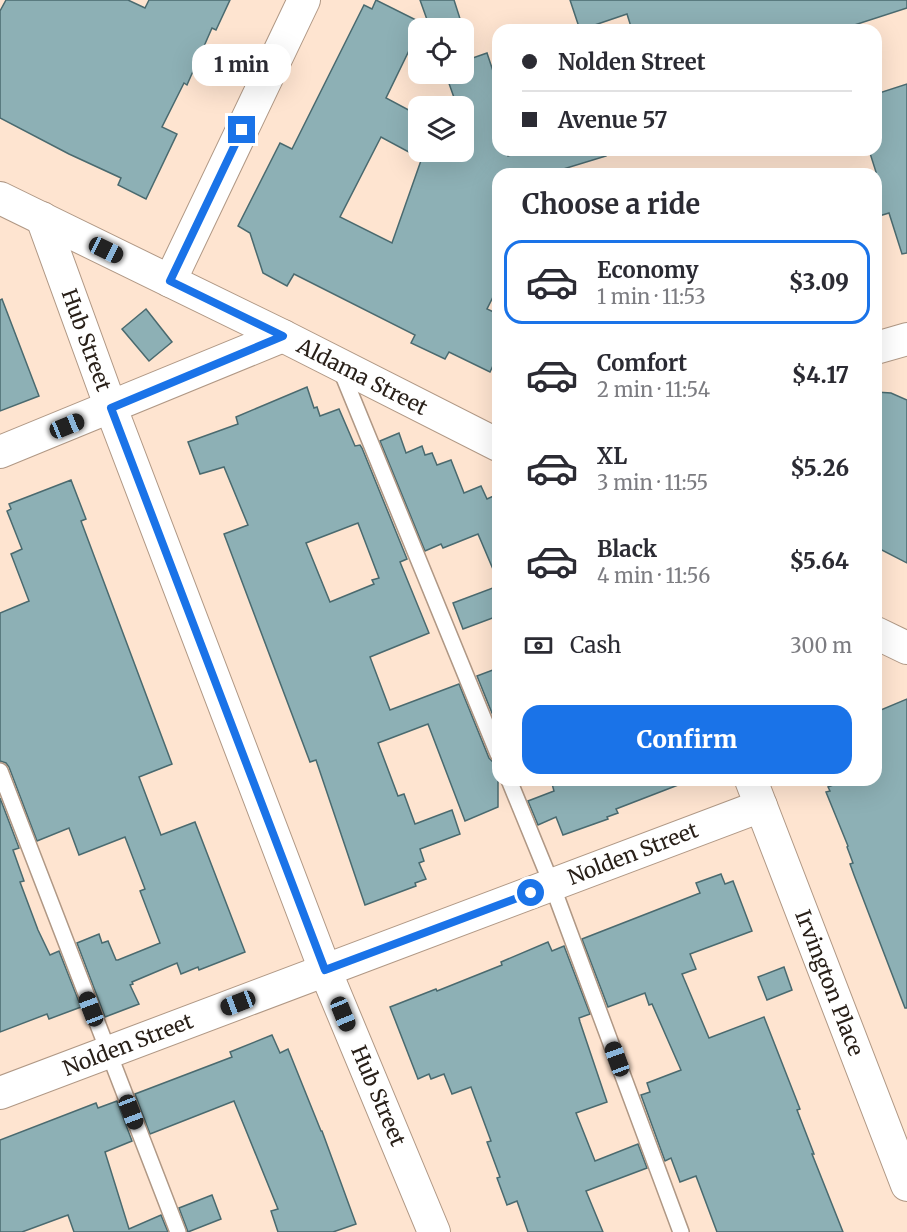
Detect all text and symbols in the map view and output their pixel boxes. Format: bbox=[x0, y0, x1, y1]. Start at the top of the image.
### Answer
map controls bbox=[408, 18, 474, 162]
button: locate bbox=[408, 18, 474, 84]
callout: 1 min bbox=[192, 43, 292, 85]
text: Nolden Street bbox=[558, 48, 706, 76]
text: 1 min bbox=[214, 52, 269, 77]
button: layers bbox=[408, 96, 474, 162]
text: Avenue 57 bbox=[558, 106, 668, 134]
route end bbox=[228, 116, 255, 143]
text: Choose a ride bbox=[522, 187, 700, 221]
car bbox=[86, 234, 126, 266]
icon: car bbox=[525, 255, 579, 309]
text: Economy bbox=[597, 256, 698, 284]
text: $3.09 bbox=[789, 268, 849, 296]
text: 1 min · 11:53 bbox=[597, 284, 706, 309]
street label: Hub Street bbox=[56, 285, 117, 395]
street label: Aldama Street bbox=[292, 332, 432, 421]
icon: car bbox=[525, 348, 579, 402]
text: Comfort bbox=[597, 349, 687, 377]
text: $4.17 bbox=[792, 361, 849, 389]
text: 2 min · 11:54 bbox=[597, 377, 710, 402]
car bbox=[47, 411, 87, 441]
icon: car bbox=[525, 441, 579, 495]
text: XL bbox=[597, 442, 627, 470]
text: $5.26 bbox=[790, 454, 849, 482]
text: 3 min · 11:55 bbox=[597, 470, 708, 495]
icon: car bbox=[525, 534, 579, 588]
text: Black bbox=[597, 535, 657, 563]
text: $5.64 bbox=[790, 547, 849, 575]
text: 4 min · 11:56 bbox=[597, 563, 710, 588]
icon: cash bbox=[522, 629, 555, 662]
text: Cash bbox=[570, 631, 621, 659]
text: 300 m bbox=[790, 633, 852, 658]
button: Confirm bbox=[522, 705, 852, 774]
street label: Nolden Street bbox=[564, 816, 702, 891]
route start bbox=[517, 879, 544, 906]
street label: Irvington Place bbox=[789, 906, 870, 1060]
car bbox=[218, 988, 258, 1018]
car bbox=[76, 989, 106, 1029]
car bbox=[328, 994, 358, 1034]
street label: Nolden Street bbox=[59, 1007, 197, 1082]
car bbox=[602, 1039, 632, 1079]
street label: Hub Street bbox=[345, 1041, 412, 1150]
car bbox=[116, 1092, 146, 1132]

